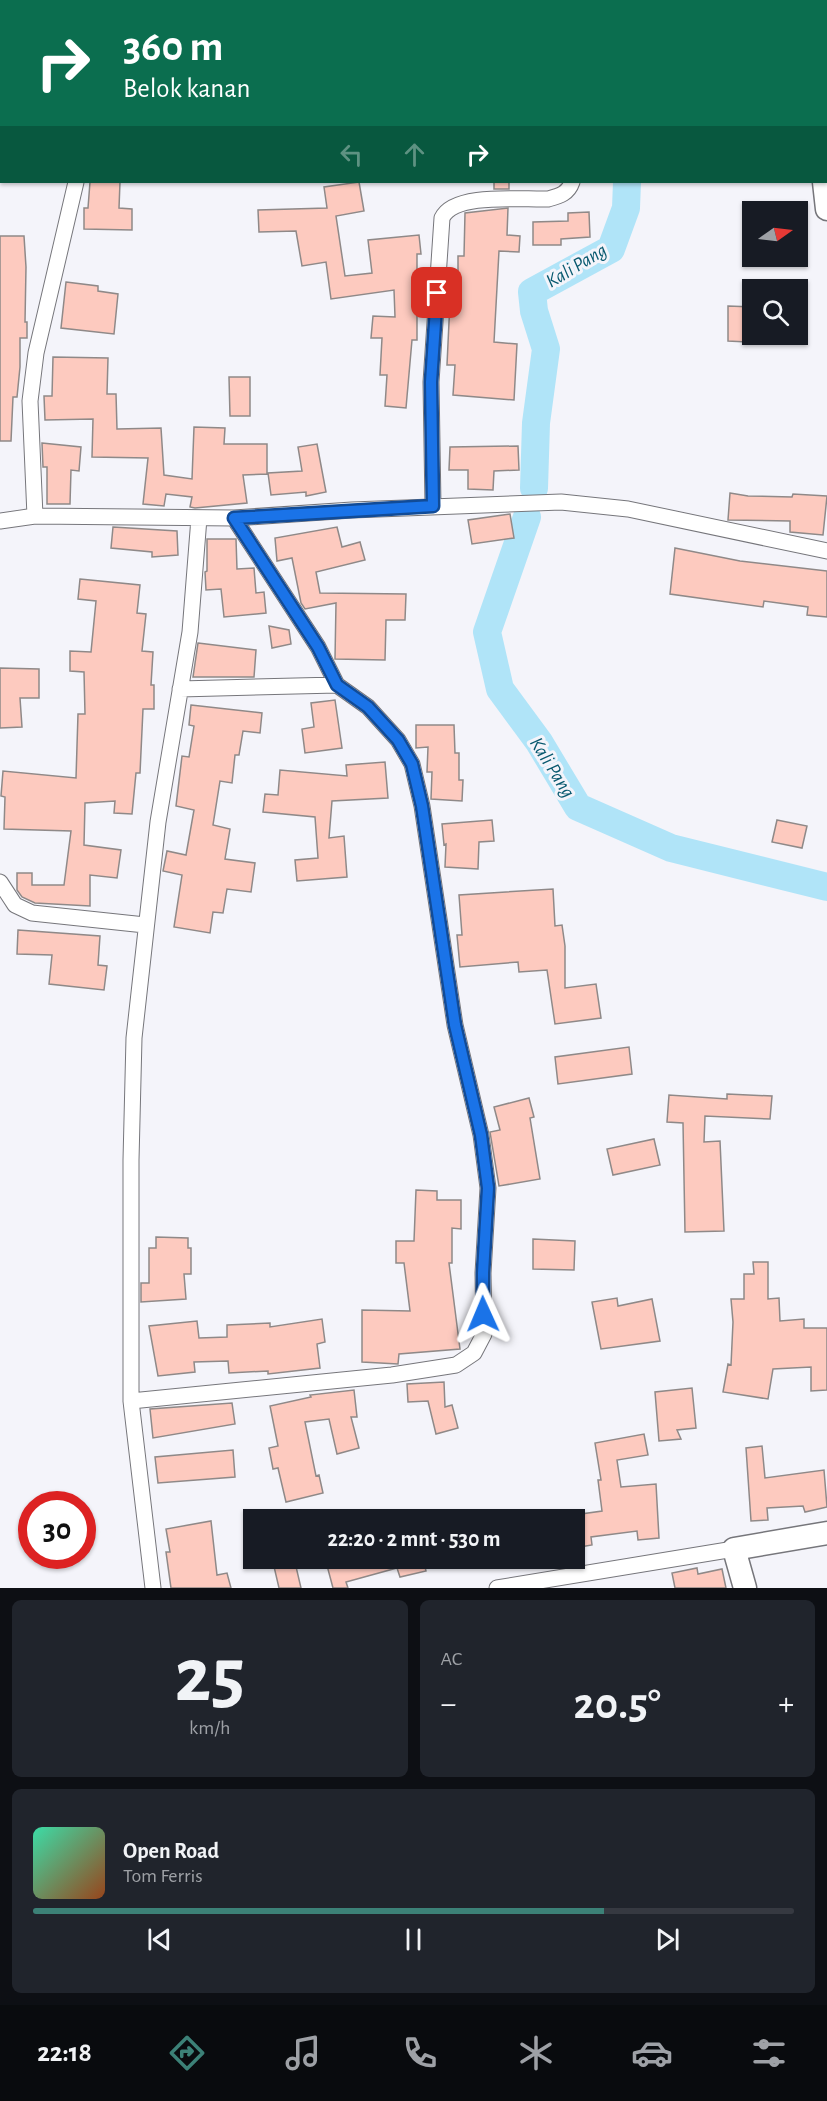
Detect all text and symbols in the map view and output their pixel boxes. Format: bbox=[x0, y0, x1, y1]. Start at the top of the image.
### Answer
icon: right bbox=[24, 24, 102, 102]
text: 360 m bbox=[123, 26, 224, 68]
text: Belok kanan bbox=[123, 75, 250, 102]
icon: left bbox=[335, 138, 368, 171]
icon: ahead bbox=[398, 138, 431, 171]
icon: right bbox=[461, 138, 494, 171]
north arrow bbox=[742, 201, 808, 267]
map controls bbox=[742, 201, 808, 345]
water label: Kali Pang bbox=[543, 240, 610, 292]
pin bbox=[411, 267, 462, 318]
icon: arrive bbox=[420, 276, 453, 309]
button: search bbox=[742, 279, 808, 345]
water label: Kali Pang bbox=[526, 734, 578, 801]
position arrow bbox=[451, 1282, 515, 1346]
speed limit sign: 30 bbox=[18, 1491, 96, 1569]
text: 22:20 · 2 mnt · 530 m bbox=[328, 1528, 500, 1550]
text: 25 bbox=[175, 1638, 245, 1716]
text: AC bbox=[441, 1649, 462, 1669]
text: 20.5° bbox=[573, 1682, 661, 1727]
text: − bbox=[441, 1688, 456, 1721]
text: + bbox=[778, 1688, 794, 1721]
text: km/h bbox=[189, 1718, 230, 1738]
text: Open Road bbox=[123, 1840, 219, 1862]
text: Tom Ferris bbox=[123, 1866, 203, 1886]
icon: previous bbox=[143, 1923, 176, 1956]
icon: pause bbox=[397, 1923, 430, 1956]
icon: next bbox=[651, 1923, 684, 1956]
icon: directions bbox=[166, 2032, 208, 2074]
icon: music bbox=[282, 2032, 324, 2074]
icon: phone bbox=[399, 2032, 441, 2074]
icon: climate bbox=[515, 2032, 557, 2074]
icon: car bbox=[631, 2032, 673, 2074]
icon: filters bbox=[748, 2032, 790, 2074]
text: 22:18 bbox=[37, 2039, 92, 2066]

